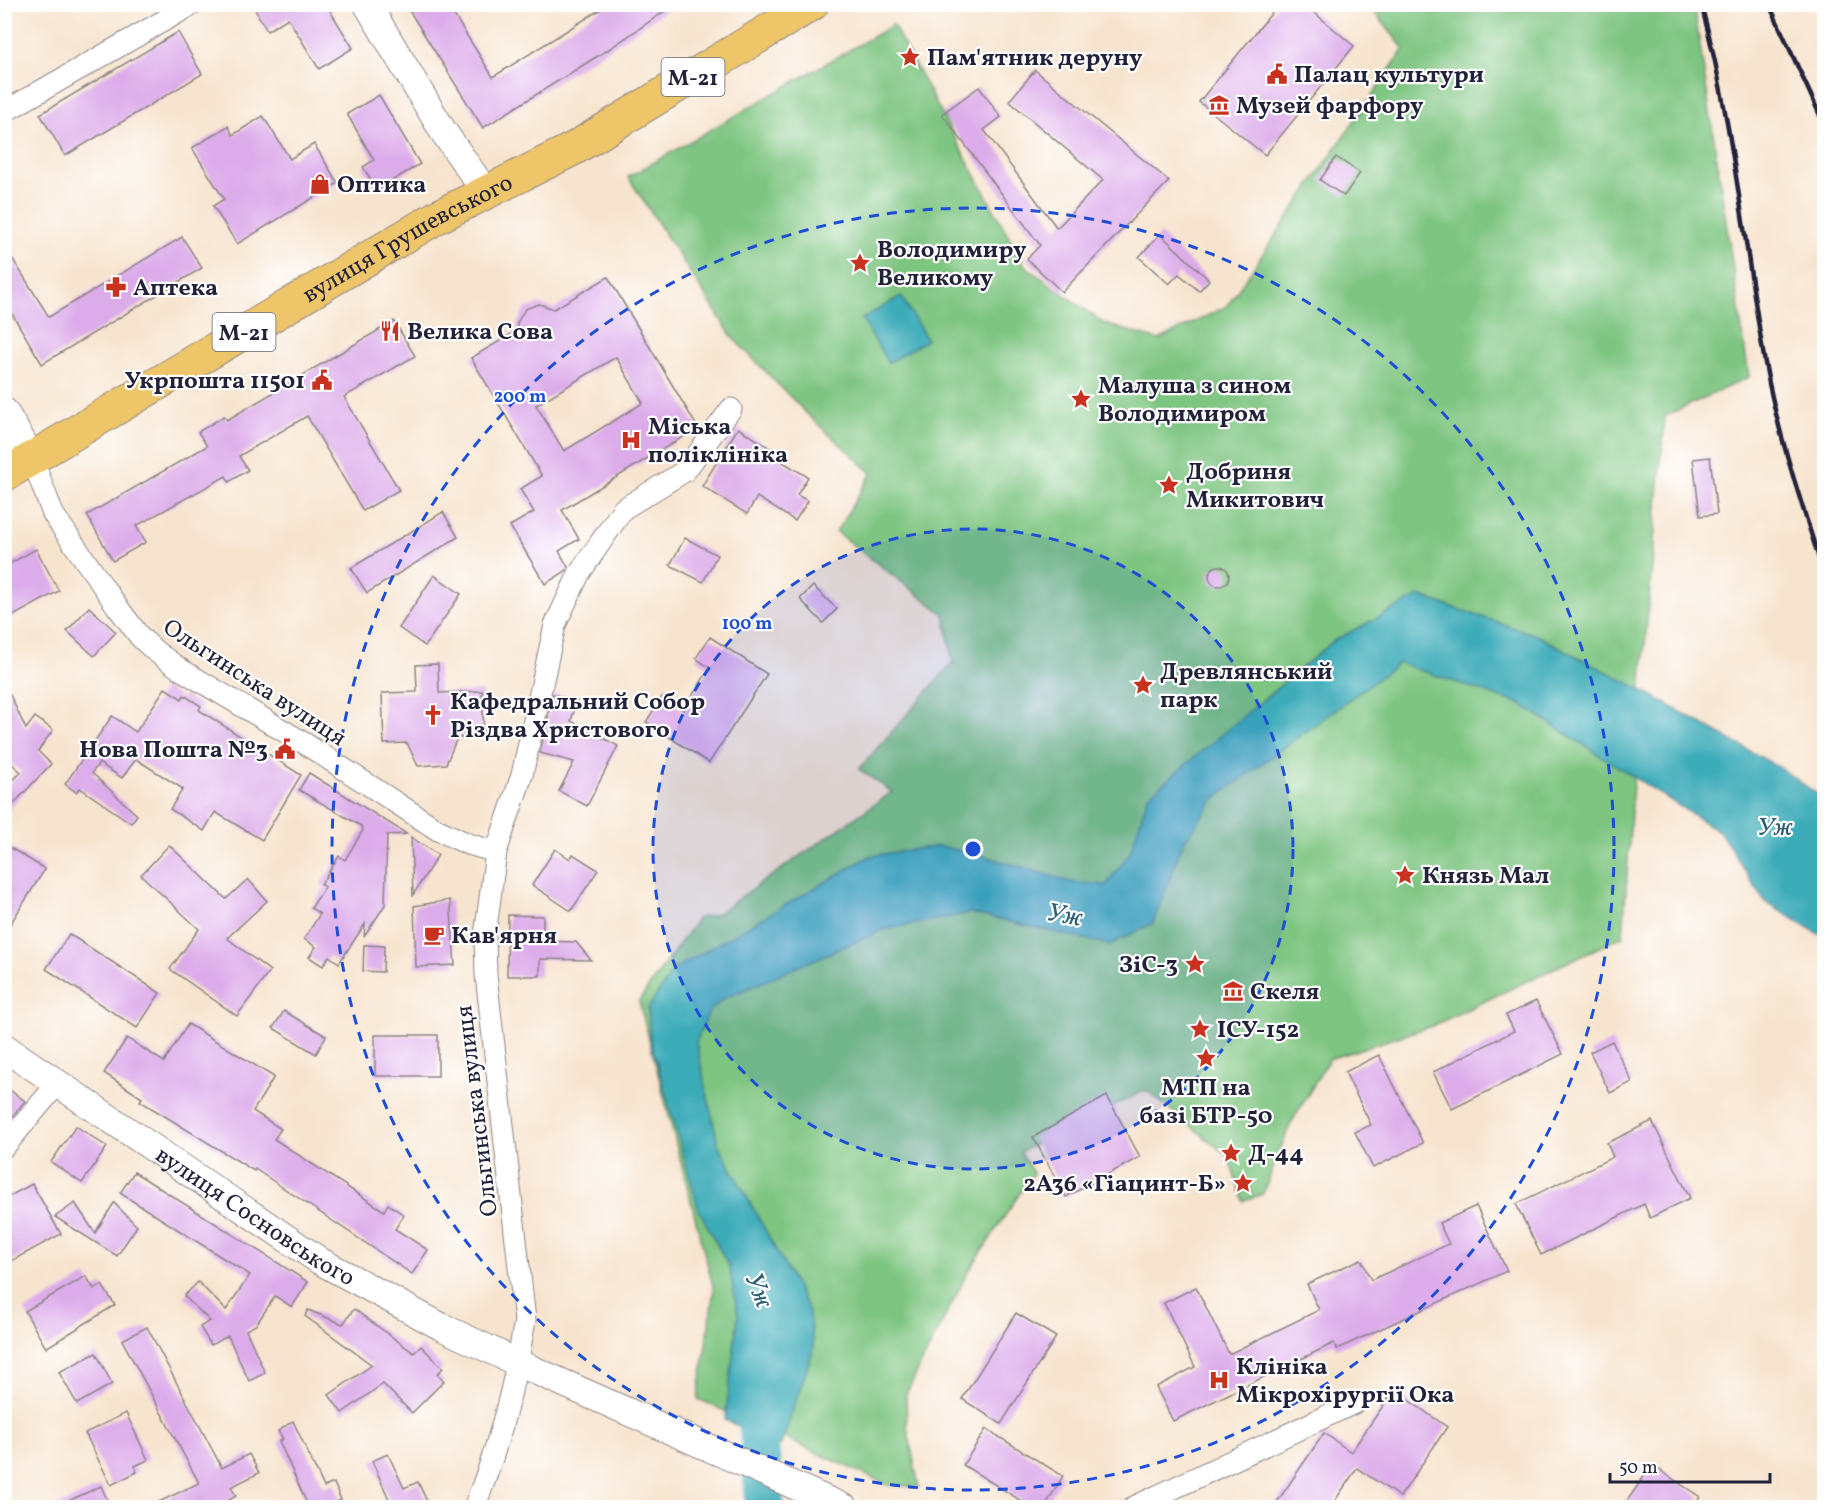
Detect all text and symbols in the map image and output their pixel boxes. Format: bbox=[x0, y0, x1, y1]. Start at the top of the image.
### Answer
place label: Пам'ятник деруну bbox=[927, 42, 1143, 76]
place icon: Пам'ятник деруну bbox=[898, 45, 922, 69]
road number: М-21 bbox=[662, 58, 724, 96]
place label: Палац культури bbox=[1294, 59, 1484, 93]
public building icon: Палац культури bbox=[1265, 62, 1289, 86]
place label: Музей фарфору bbox=[1236, 90, 1424, 124]
museum icon: Музей фарфору bbox=[1207, 93, 1231, 117]
street label: вулиця Грушевського bbox=[297, 167, 519, 312]
place label: Оптика bbox=[337, 169, 426, 203]
shop icon: Оптика bbox=[308, 172, 332, 196]
place label: Володимиру Великому bbox=[877, 234, 1027, 296]
place icon: Володимиру Великому bbox=[848, 251, 872, 275]
place label: Аптека bbox=[133, 272, 218, 306]
pharmacy icon: Аптека bbox=[104, 275, 128, 299]
road number: М-21 bbox=[212, 313, 276, 351]
place label: Велика Сова bbox=[407, 316, 553, 350]
restaurant icon: Велика Сова bbox=[378, 319, 402, 343]
place label: Укрпошта 11501 bbox=[125, 365, 305, 399]
public building icon: Укрпошта 11501 bbox=[310, 368, 334, 392]
place label: Малуша з сином Володимиром bbox=[1098, 370, 1291, 432]
text: 200 m bbox=[494, 385, 546, 410]
place icon: Малуша з сином Володимиром bbox=[1069, 387, 1093, 411]
place label: Міська поліклініка bbox=[648, 411, 788, 473]
hospital icon: Міська поліклініка bbox=[619, 428, 643, 452]
place label: Добриня Микитович bbox=[1186, 456, 1324, 518]
place icon: Добриня Микитович bbox=[1157, 473, 1181, 497]
street label: Ольгинська вулиця bbox=[156, 612, 352, 756]
text: 100 m bbox=[722, 612, 772, 637]
place label: Древлянський парк bbox=[1160, 656, 1333, 718]
place icon: Древлянський парк bbox=[1131, 673, 1155, 697]
place label: Кафедральний Собор Різдва Христового bbox=[450, 686, 705, 748]
church icon: Кафедральний Собор Різдва Христового bbox=[421, 703, 445, 727]
place label: Нова Пошта №3 bbox=[79, 734, 268, 768]
public building icon: Нова Пошта №3 bbox=[273, 737, 297, 761]
water label: Уж bbox=[1757, 810, 1793, 846]
centre of rings bbox=[963, 839, 983, 859]
place label: Князь Мал bbox=[1422, 860, 1549, 894]
place icon: Князь Мал bbox=[1393, 863, 1417, 887]
water label: Уж bbox=[1044, 895, 1086, 937]
place label: Кав'ярня bbox=[451, 920, 557, 954]
cafe icon: Кав'ярня bbox=[422, 923, 446, 947]
place label: ЗіС-3 bbox=[1119, 949, 1178, 983]
place icon: ЗіС-3 bbox=[1183, 952, 1207, 976]
place label: Скеля bbox=[1250, 976, 1319, 1010]
museum icon: Скеля bbox=[1221, 979, 1245, 1003]
street label: Ольгинська вулиця bbox=[448, 1003, 508, 1218]
place label: ІСУ-152 bbox=[1217, 1014, 1299, 1048]
place icon: ІСУ-152 bbox=[1188, 1017, 1212, 1041]
place icon: МТП на базі БТР-50 bbox=[1194, 1046, 1218, 1070]
place label: МТП на базі БТР-50 bbox=[1139, 1072, 1273, 1134]
place label: Д-44 bbox=[1248, 1138, 1304, 1172]
street label: вулиця Сосновського bbox=[148, 1139, 360, 1296]
place icon: Д-44 bbox=[1219, 1141, 1243, 1165]
place label: 2А36 «Гіацинт-Б» bbox=[1023, 1168, 1226, 1202]
place icon: 2А36 «Гіацинт-Б» bbox=[1231, 1171, 1255, 1195]
water label: Уж bbox=[735, 1268, 782, 1314]
place label: Клініка Мікрохірургії Ока bbox=[1236, 1351, 1454, 1413]
hospital icon: Клініка Мікрохірургії Ока bbox=[1207, 1368, 1231, 1392]
scale bar bbox=[1610, 1446, 1770, 1484]
text: 50 m bbox=[1619, 1456, 1658, 1481]

